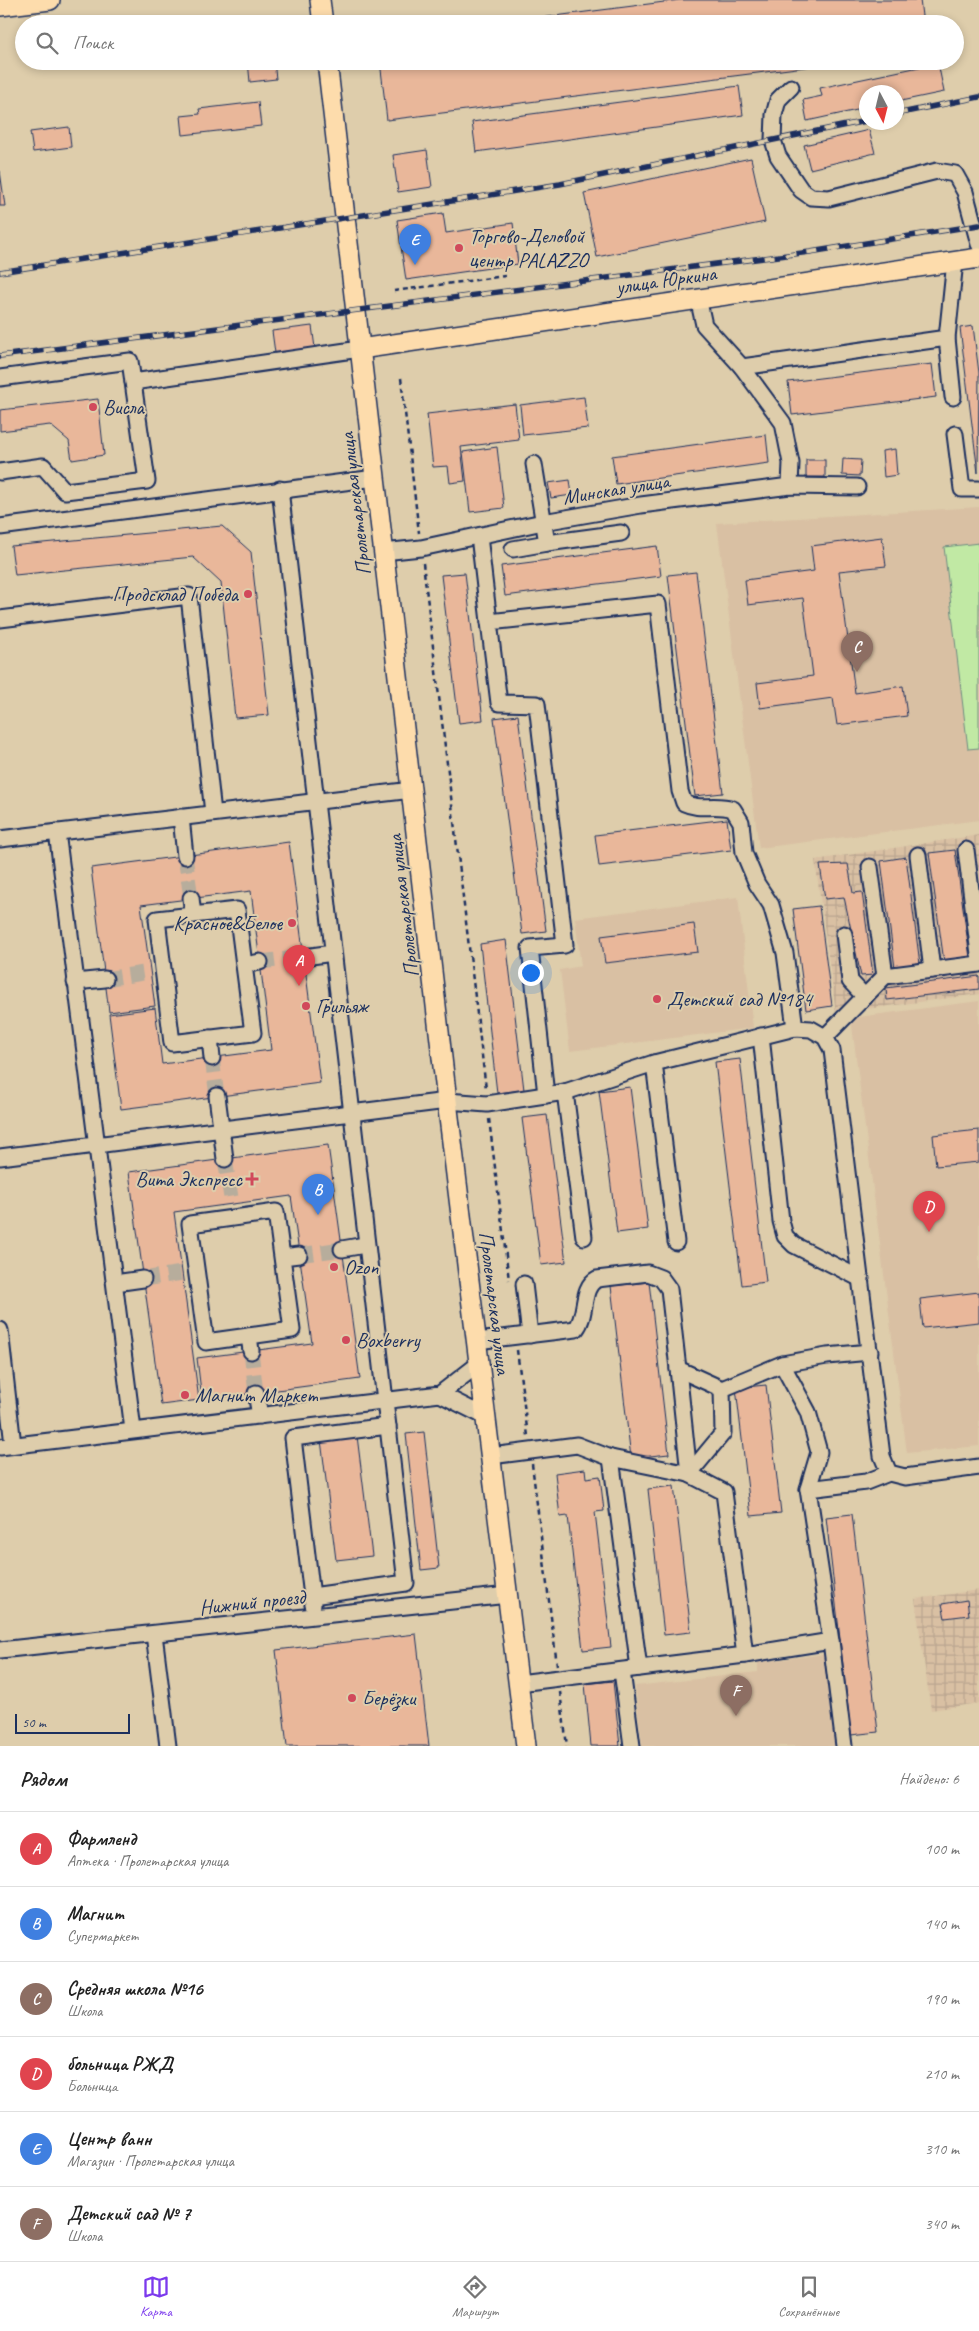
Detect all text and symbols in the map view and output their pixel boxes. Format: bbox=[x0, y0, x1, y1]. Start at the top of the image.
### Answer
search box bbox=[15, 15, 964, 70]
icon: search bbox=[33, 29, 61, 57]
text: Поиск bbox=[73, 31, 113, 55]
north arrow bbox=[859, 85, 904, 130]
place label: Торгово-Деловой центр PALAZZO bbox=[469, 223, 591, 273]
pin: E bbox=[399, 224, 431, 265]
marker: Торгово-Деловой центр PALAZZO bbox=[453, 242, 465, 254]
street label: улица Юркина bbox=[612, 260, 719, 300]
place label: Висла bbox=[103, 394, 145, 420]
marker: Висла bbox=[87, 401, 99, 413]
street label: Пролетарская улица bbox=[333, 430, 377, 577]
street label: Минская улица bbox=[561, 467, 673, 510]
place label: Продсклад Победа bbox=[113, 581, 240, 607]
marker: Продсклад Победа bbox=[242, 588, 254, 600]
pin: C bbox=[841, 631, 873, 672]
street label: Пролетарская улица bbox=[381, 832, 425, 979]
place label: Красное&Белое bbox=[173, 910, 283, 936]
marker: Красное&Белое bbox=[286, 917, 298, 929]
pin: A bbox=[283, 945, 315, 986]
your location bbox=[518, 960, 544, 986]
place label: Детский сад №184 bbox=[667, 986, 814, 1012]
place label: Грильяж bbox=[316, 993, 370, 1019]
marker: Детский сад №184 bbox=[651, 993, 663, 1005]
marker: Грильяж bbox=[300, 1000, 312, 1012]
place label: Вита Экспресс bbox=[135, 1166, 244, 1192]
marker: Вита Экспресс bbox=[246, 1173, 258, 1185]
pin: B bbox=[302, 1174, 334, 1215]
pin: D bbox=[913, 1191, 945, 1232]
street label: Пролетарская улица bbox=[473, 1230, 517, 1377]
place label: Ozon bbox=[344, 1254, 379, 1280]
marker: Ozon bbox=[328, 1261, 340, 1273]
place label: Boxberry bbox=[356, 1327, 422, 1353]
marker: Boxberry bbox=[340, 1334, 352, 1346]
place label: Магнит Маркет bbox=[195, 1382, 319, 1408]
marker: Магнит Маркет bbox=[179, 1389, 191, 1401]
street label: Нижний проезд bbox=[198, 1583, 309, 1620]
pin: F bbox=[720, 1675, 752, 1716]
place label: Берёзки bbox=[362, 1685, 417, 1712]
marker: Берёзки bbox=[346, 1692, 358, 1704]
scale bar bbox=[15, 1711, 130, 1734]
text: 50 m bbox=[22, 1714, 46, 1731]
text: Рядом bbox=[20, 1766, 67, 1792]
text: Найдено: 6 bbox=[899, 1769, 959, 1789]
text: Фармленд bbox=[67, 1827, 136, 1851]
text: A bbox=[32, 1839, 40, 1859]
text: 100 m bbox=[925, 1839, 959, 1859]
text: Аптека · Пролетарская улица bbox=[67, 1851, 229, 1871]
text: Магнит bbox=[67, 1902, 124, 1926]
text: B bbox=[32, 1914, 40, 1934]
text: 140 m bbox=[925, 1914, 959, 1934]
text: Супермаркет bbox=[67, 1926, 138, 1946]
text: Средняя школа №16 bbox=[67, 1977, 203, 2001]
text: C bbox=[32, 1989, 40, 2009]
text: 190 m bbox=[925, 1989, 959, 2009]
text: Школа bbox=[67, 2001, 102, 2021]
text: больница РЖД bbox=[67, 2052, 173, 2076]
text: D bbox=[31, 2064, 41, 2084]
text: 210 m bbox=[925, 2064, 959, 2084]
text: Больница bbox=[67, 2076, 117, 2096]
text: Центр ванн bbox=[67, 2127, 152, 2151]
text: E bbox=[32, 2139, 40, 2159]
text: 310 m bbox=[925, 2139, 959, 2159]
text: Магазин · Пролетарская улица bbox=[67, 2151, 234, 2171]
text: Детский сад № 7 bbox=[67, 2202, 190, 2226]
text: F bbox=[32, 2214, 40, 2234]
text: 340 m bbox=[925, 2214, 959, 2234]
text: Школа bbox=[67, 2226, 102, 2246]
tab: Карта bbox=[140, 2273, 172, 2320]
tab: Маршрут bbox=[452, 2273, 498, 2320]
tab: Сохранённые bbox=[778, 2273, 839, 2320]

